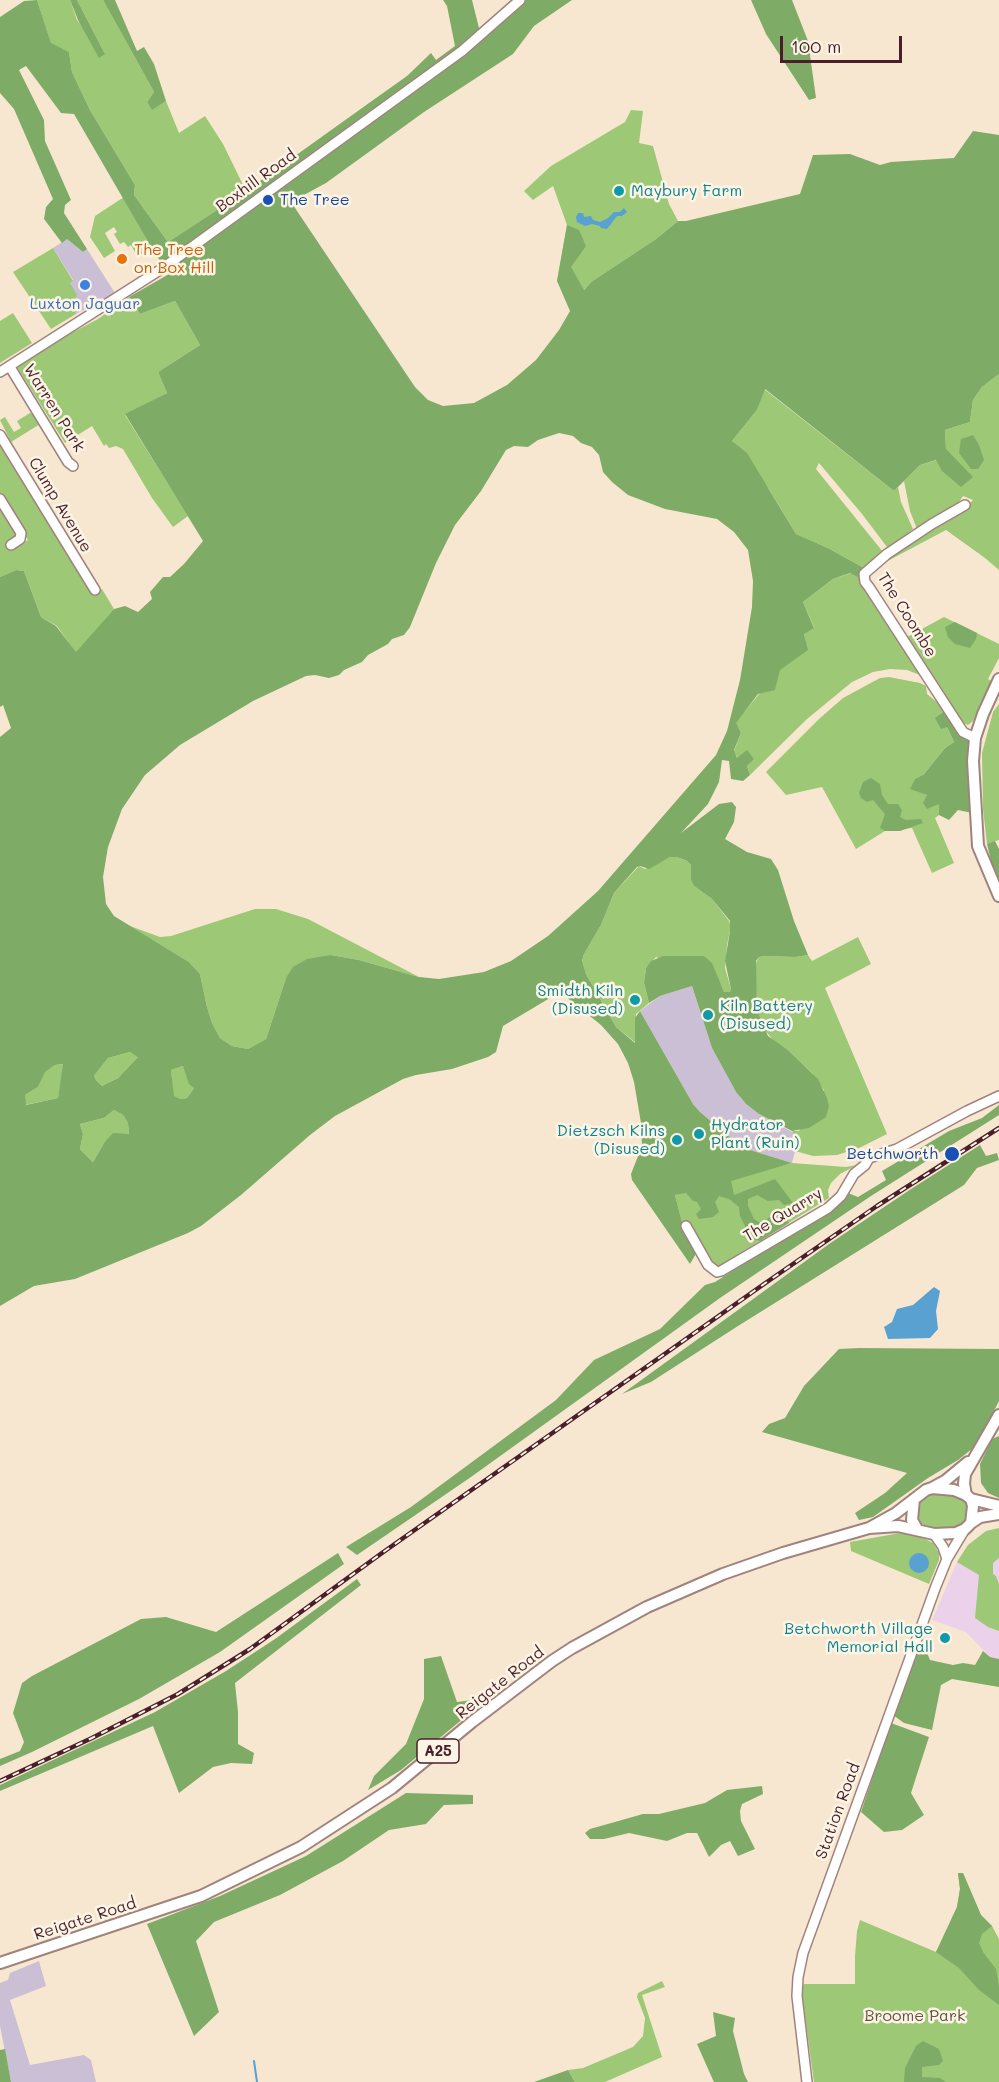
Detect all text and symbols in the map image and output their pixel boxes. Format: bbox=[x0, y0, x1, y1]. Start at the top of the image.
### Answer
scale bar bbox=[783, 24, 904, 62]
text: 100 m bbox=[791, 34, 841, 58]
street label: Boxhill Road bbox=[212, 145, 300, 217]
place label: Maybury Farm bbox=[631, 181, 742, 201]
marker: Maybury Farm bbox=[612, 184, 626, 198]
place label: The Tree bbox=[280, 190, 350, 210]
marker: The Tree bbox=[261, 193, 275, 207]
place label: The Tree on Box Hill bbox=[134, 240, 214, 278]
marker: The Tree on Box Hill bbox=[115, 252, 129, 266]
marker: Luxton Jaguar bbox=[78, 278, 92, 292]
place label: Luxton Jaguar bbox=[30, 294, 140, 314]
street label: Warren Park bbox=[19, 360, 89, 456]
street label: Clump Avenue bbox=[24, 454, 96, 556]
street label: The Coombe bbox=[873, 569, 941, 661]
place label: Smidth Kiln (Disused) bbox=[538, 981, 623, 1019]
marker: Smidth Kiln (Disused) bbox=[628, 993, 642, 1007]
place label: Kiln Battery (Disused) bbox=[720, 996, 813, 1034]
marker: Kiln Battery (Disused) bbox=[701, 1008, 715, 1022]
place label: Hydrator Plant (Ruin) bbox=[711, 1115, 799, 1153]
place label: Dietzsch Kilns (Disused) bbox=[557, 1121, 665, 1159]
marker: Hydrator Plant (Ruin) bbox=[692, 1127, 706, 1141]
marker: Dietzsch Kilns (Disused) bbox=[670, 1133, 684, 1147]
place label: Betchworth bbox=[847, 1144, 938, 1164]
marker: Betchworth bbox=[943, 1145, 961, 1163]
street label: The Quarry bbox=[740, 1184, 826, 1246]
place label: Betchworth Village Memorial Hall bbox=[784, 1619, 933, 1657]
marker: Betchworth Village Memorial Hall bbox=[938, 1631, 952, 1645]
street label: Reigate Road bbox=[452, 1643, 548, 1723]
road number: A25 bbox=[417, 1739, 459, 1763]
street label: Station Road bbox=[812, 1760, 864, 1862]
street label: Reigate Road bbox=[32, 1893, 138, 1945]
park label: Broome Park bbox=[865, 2006, 965, 2026]

